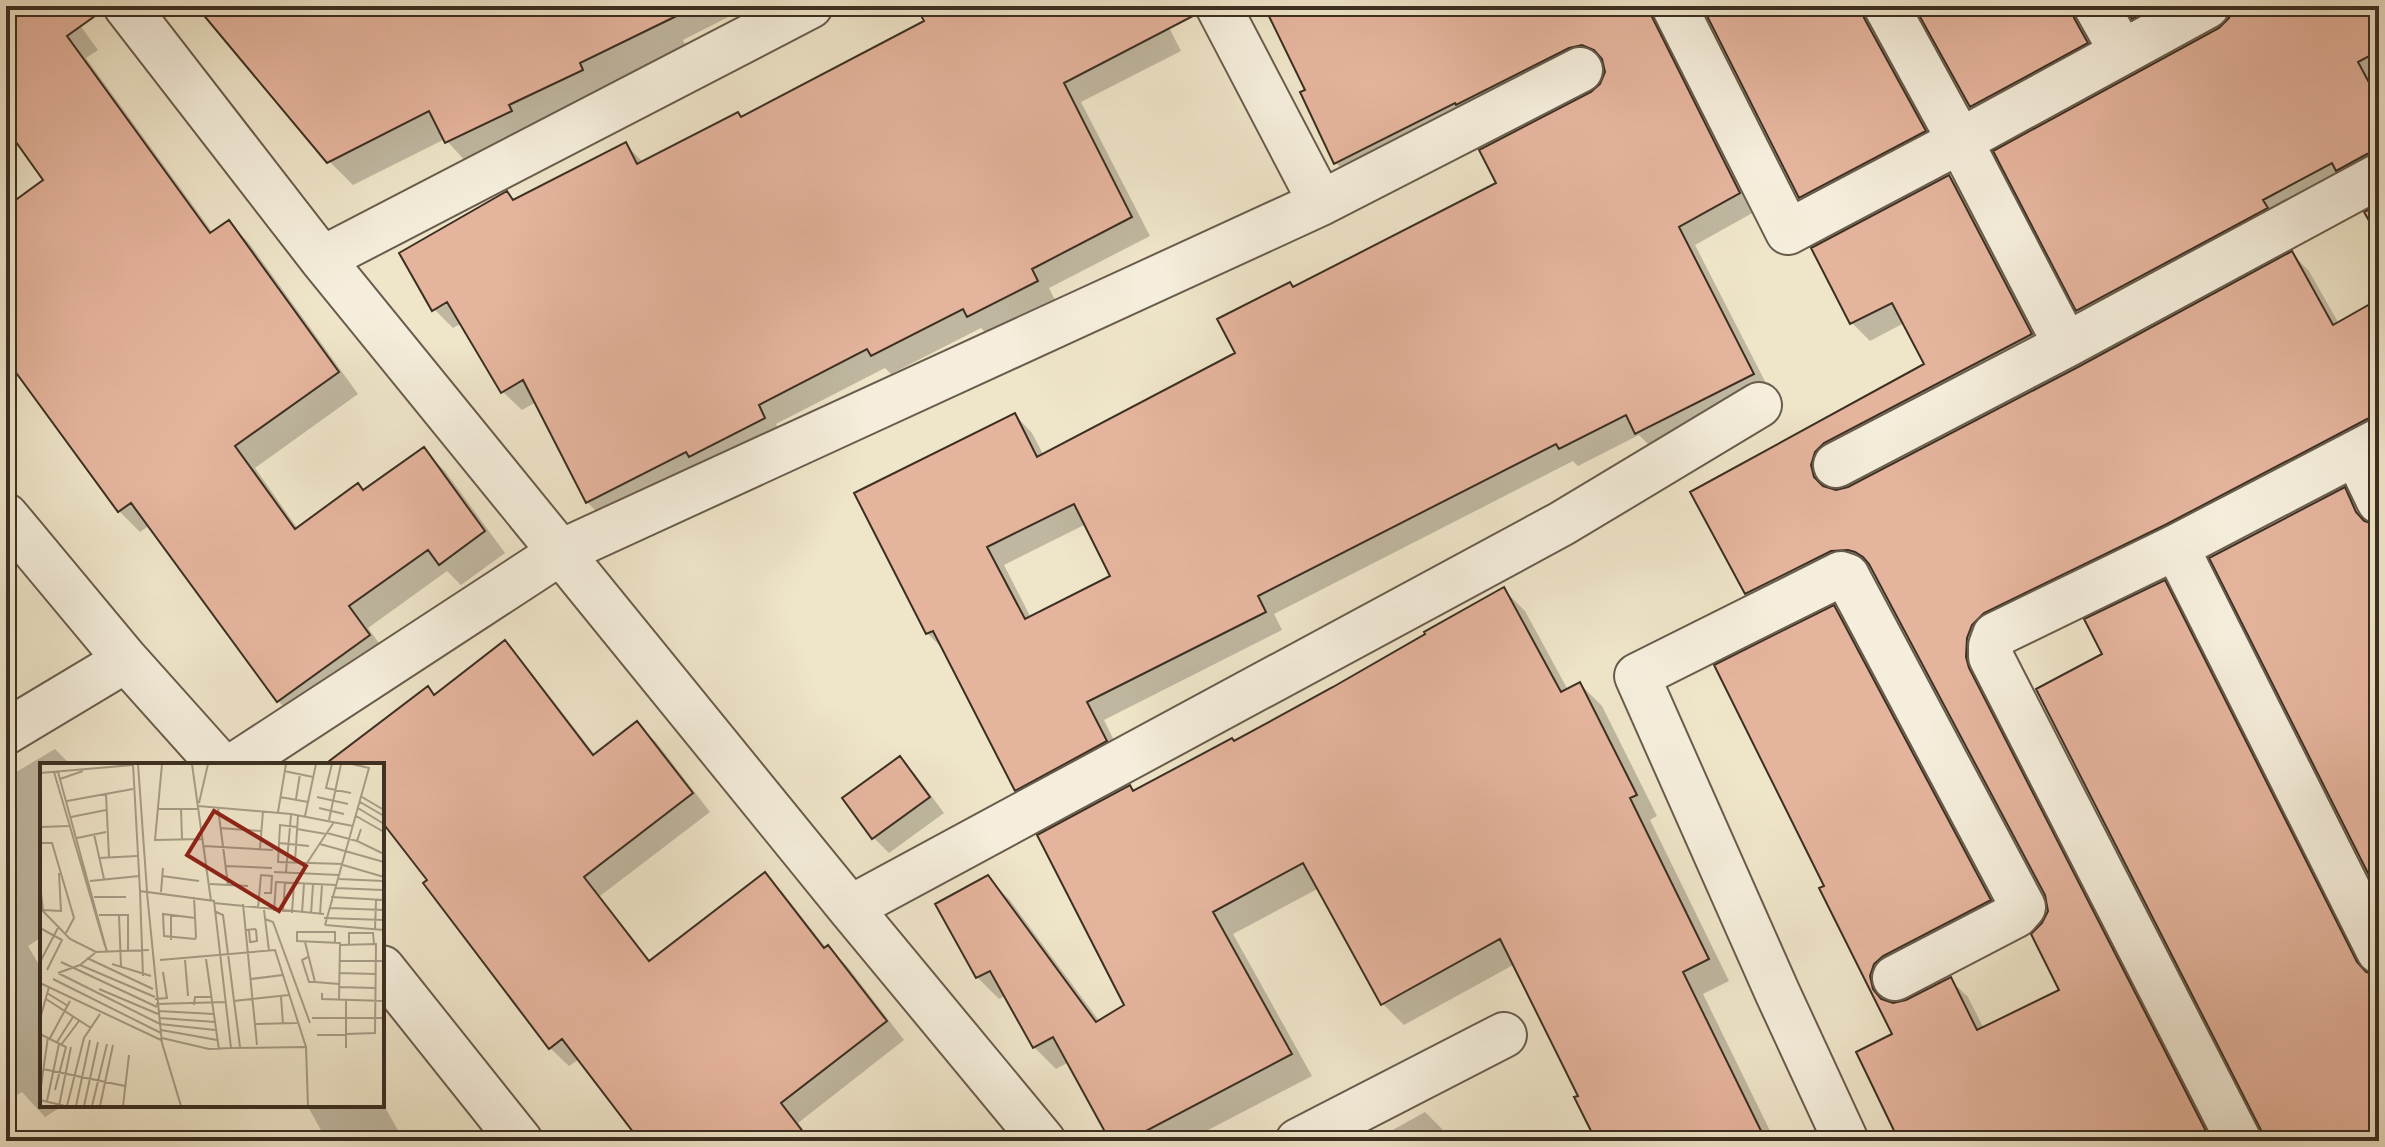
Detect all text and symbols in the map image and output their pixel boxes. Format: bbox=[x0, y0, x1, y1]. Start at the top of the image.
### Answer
inset map bbox=[40, 763, 384, 1107]

